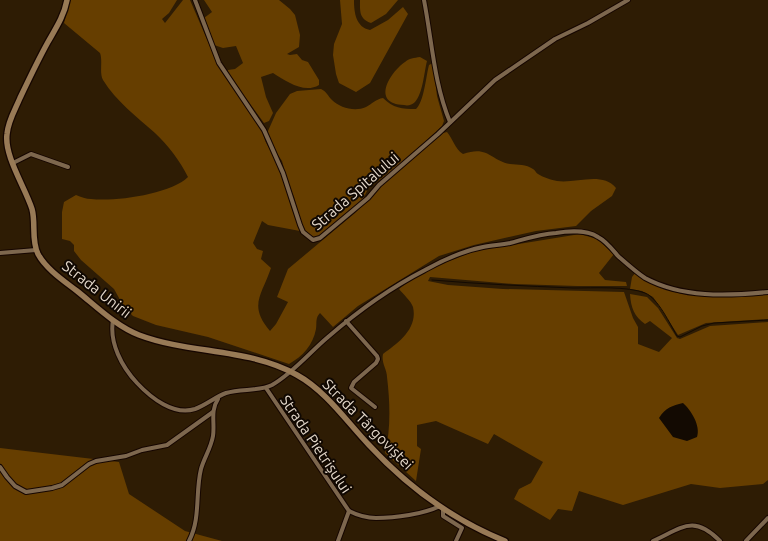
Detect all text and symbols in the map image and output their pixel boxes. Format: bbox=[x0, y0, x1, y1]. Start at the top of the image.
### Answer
street label: Strada Spitalului bbox=[308, 149, 402, 233]
street label: Strada Unirii bbox=[59, 257, 135, 321]
street label: Strada Târgoviștei bbox=[319, 375, 417, 473]
street label: Strada Pietrișului bbox=[277, 392, 355, 496]

